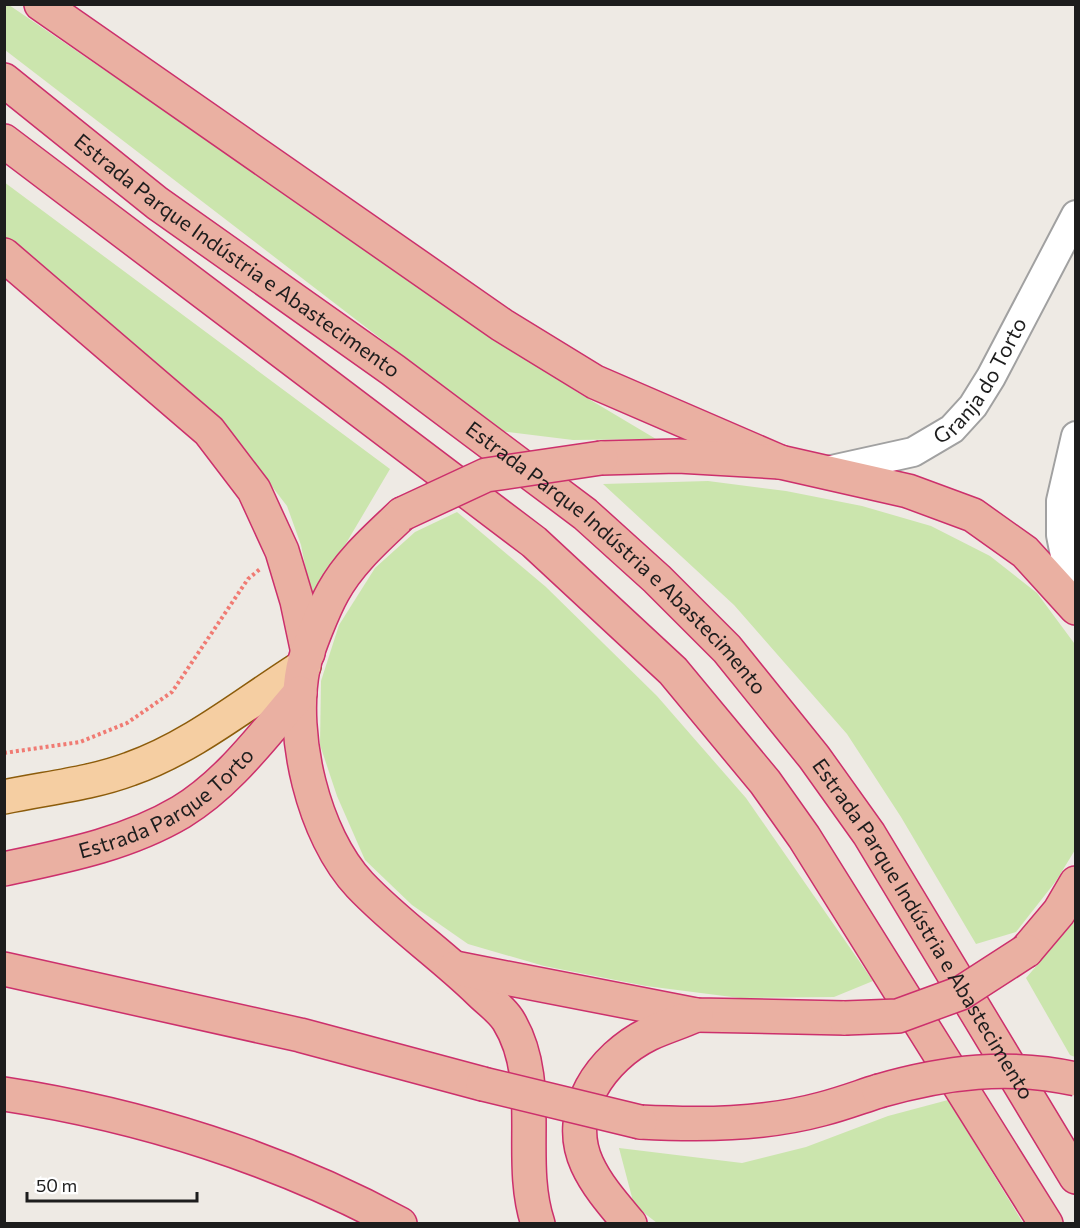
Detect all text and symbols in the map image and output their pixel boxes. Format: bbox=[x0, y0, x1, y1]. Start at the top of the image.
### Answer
street label: Estrada Parque Indústria e Abastecimento bbox=[70, 128, 405, 382]
street label: Granja do Torto bbox=[928, 313, 1031, 448]
street label: Estrada Parque Indústria e Abastecimento bbox=[462, 415, 773, 699]
street label: Estrada Parque Torto bbox=[75, 742, 258, 863]
street label: Estrada Parque Indústria e Abastecimento bbox=[808, 753, 1040, 1103]
scale bar bbox=[27, 1165, 196, 1203]
text: 50 m bbox=[36, 1174, 77, 1196]

